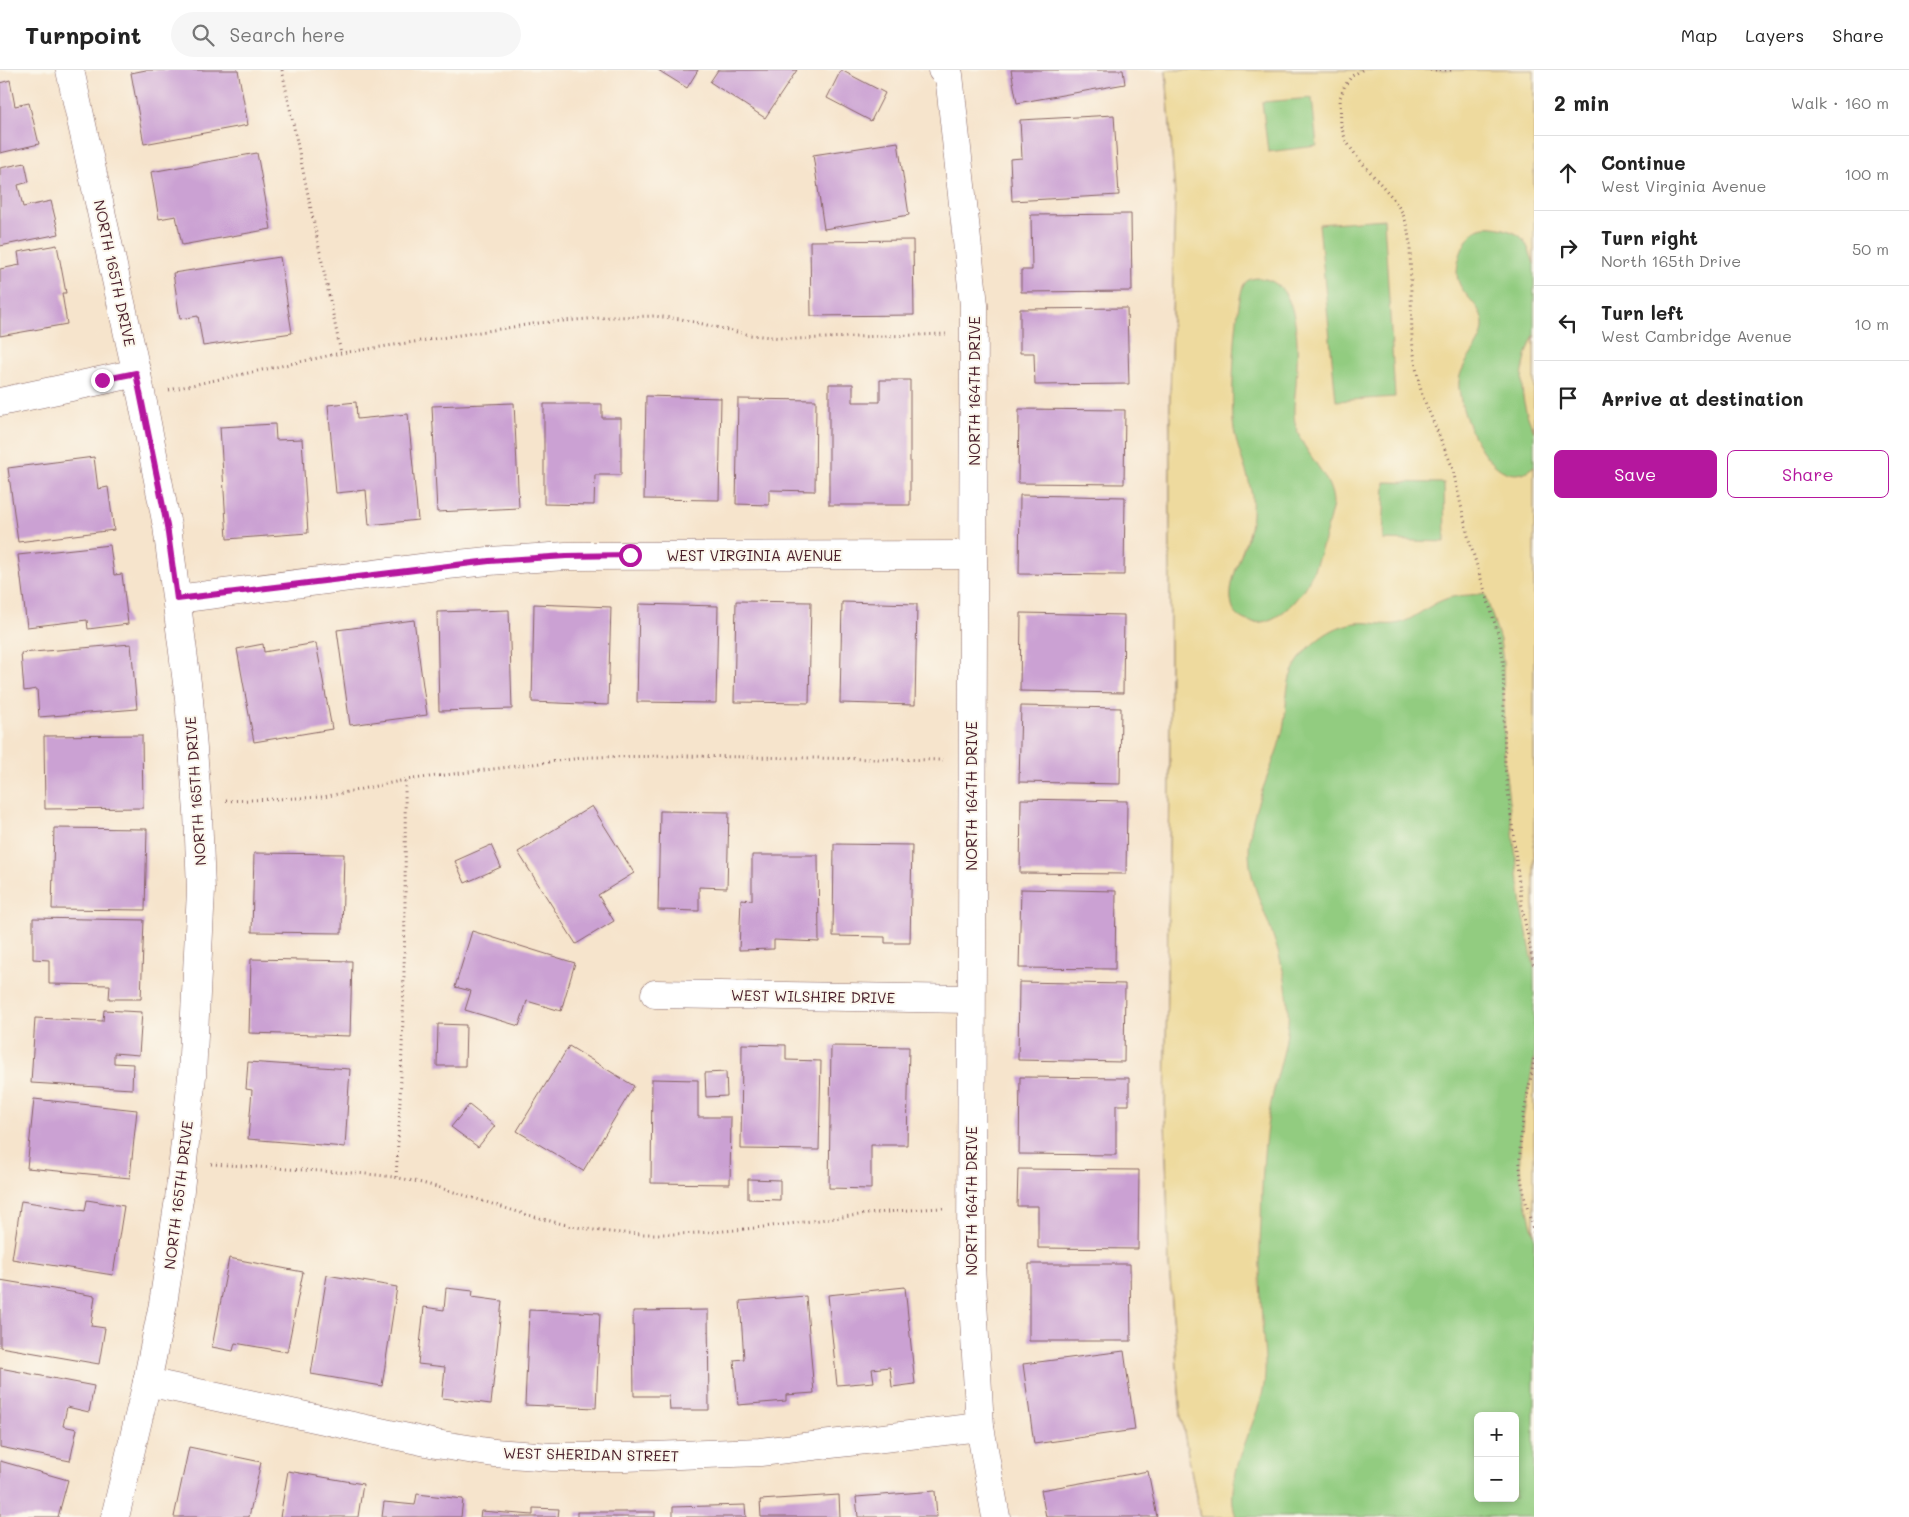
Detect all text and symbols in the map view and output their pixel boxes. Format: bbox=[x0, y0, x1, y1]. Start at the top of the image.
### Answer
search box bbox=[171, 12, 521, 57]
text: Turnpoint bbox=[25, 19, 141, 50]
icon: search bbox=[189, 21, 217, 49]
text: Search here bbox=[229, 22, 345, 47]
text: Map bbox=[1681, 23, 1717, 47]
text: Layers bbox=[1745, 23, 1804, 47]
text: Share bbox=[1832, 23, 1884, 47]
text: 2 min bbox=[1554, 89, 1609, 116]
text: Walk · 160 m bbox=[1791, 92, 1889, 113]
text: Continue bbox=[1601, 150, 1686, 175]
icon: ahead bbox=[1554, 159, 1582, 187]
text: 100 m bbox=[1844, 163, 1889, 184]
text: West Virginia Avenue bbox=[1601, 175, 1767, 196]
street label: NORTH 165TH DRIVE bbox=[90, 198, 140, 349]
text: Turn right bbox=[1601, 225, 1698, 250]
icon: right bbox=[1554, 234, 1582, 262]
text: 50 m bbox=[1852, 238, 1889, 259]
text: North 165th Drive bbox=[1601, 250, 1741, 271]
text: Turn left bbox=[1601, 300, 1684, 325]
icon: left bbox=[1554, 309, 1582, 337]
text: 10 m bbox=[1854, 313, 1889, 334]
street label: NORTH 164TH DRIVE bbox=[964, 316, 984, 466]
text: West Cambridge Avenue bbox=[1601, 325, 1792, 346]
route end bbox=[91, 369, 114, 392]
icon: arrive bbox=[1554, 384, 1582, 412]
text: Arrive at destination bbox=[1601, 386, 1804, 411]
button: Save bbox=[1554, 450, 1717, 498]
button: Share bbox=[1727, 450, 1889, 498]
route start bbox=[619, 544, 642, 567]
street label: WEST VIRGINIA AVENUE bbox=[666, 545, 842, 565]
street label: NORTH 165TH DRIVE bbox=[180, 715, 210, 866]
street label: NORTH 164TH DRIVE bbox=[961, 721, 981, 871]
street label: WEST WILSHIRE DRIVE bbox=[731, 985, 896, 1007]
street label: NORTH 165TH DRIVE bbox=[159, 1119, 197, 1270]
street label: NORTH 164TH DRIVE bbox=[961, 1126, 981, 1276]
map controls bbox=[1474, 1412, 1519, 1502]
button: + bbox=[1474, 1412, 1519, 1457]
street label: WEST SHERIDAN STREET bbox=[503, 1442, 679, 1466]
button: − bbox=[1474, 1457, 1519, 1502]

